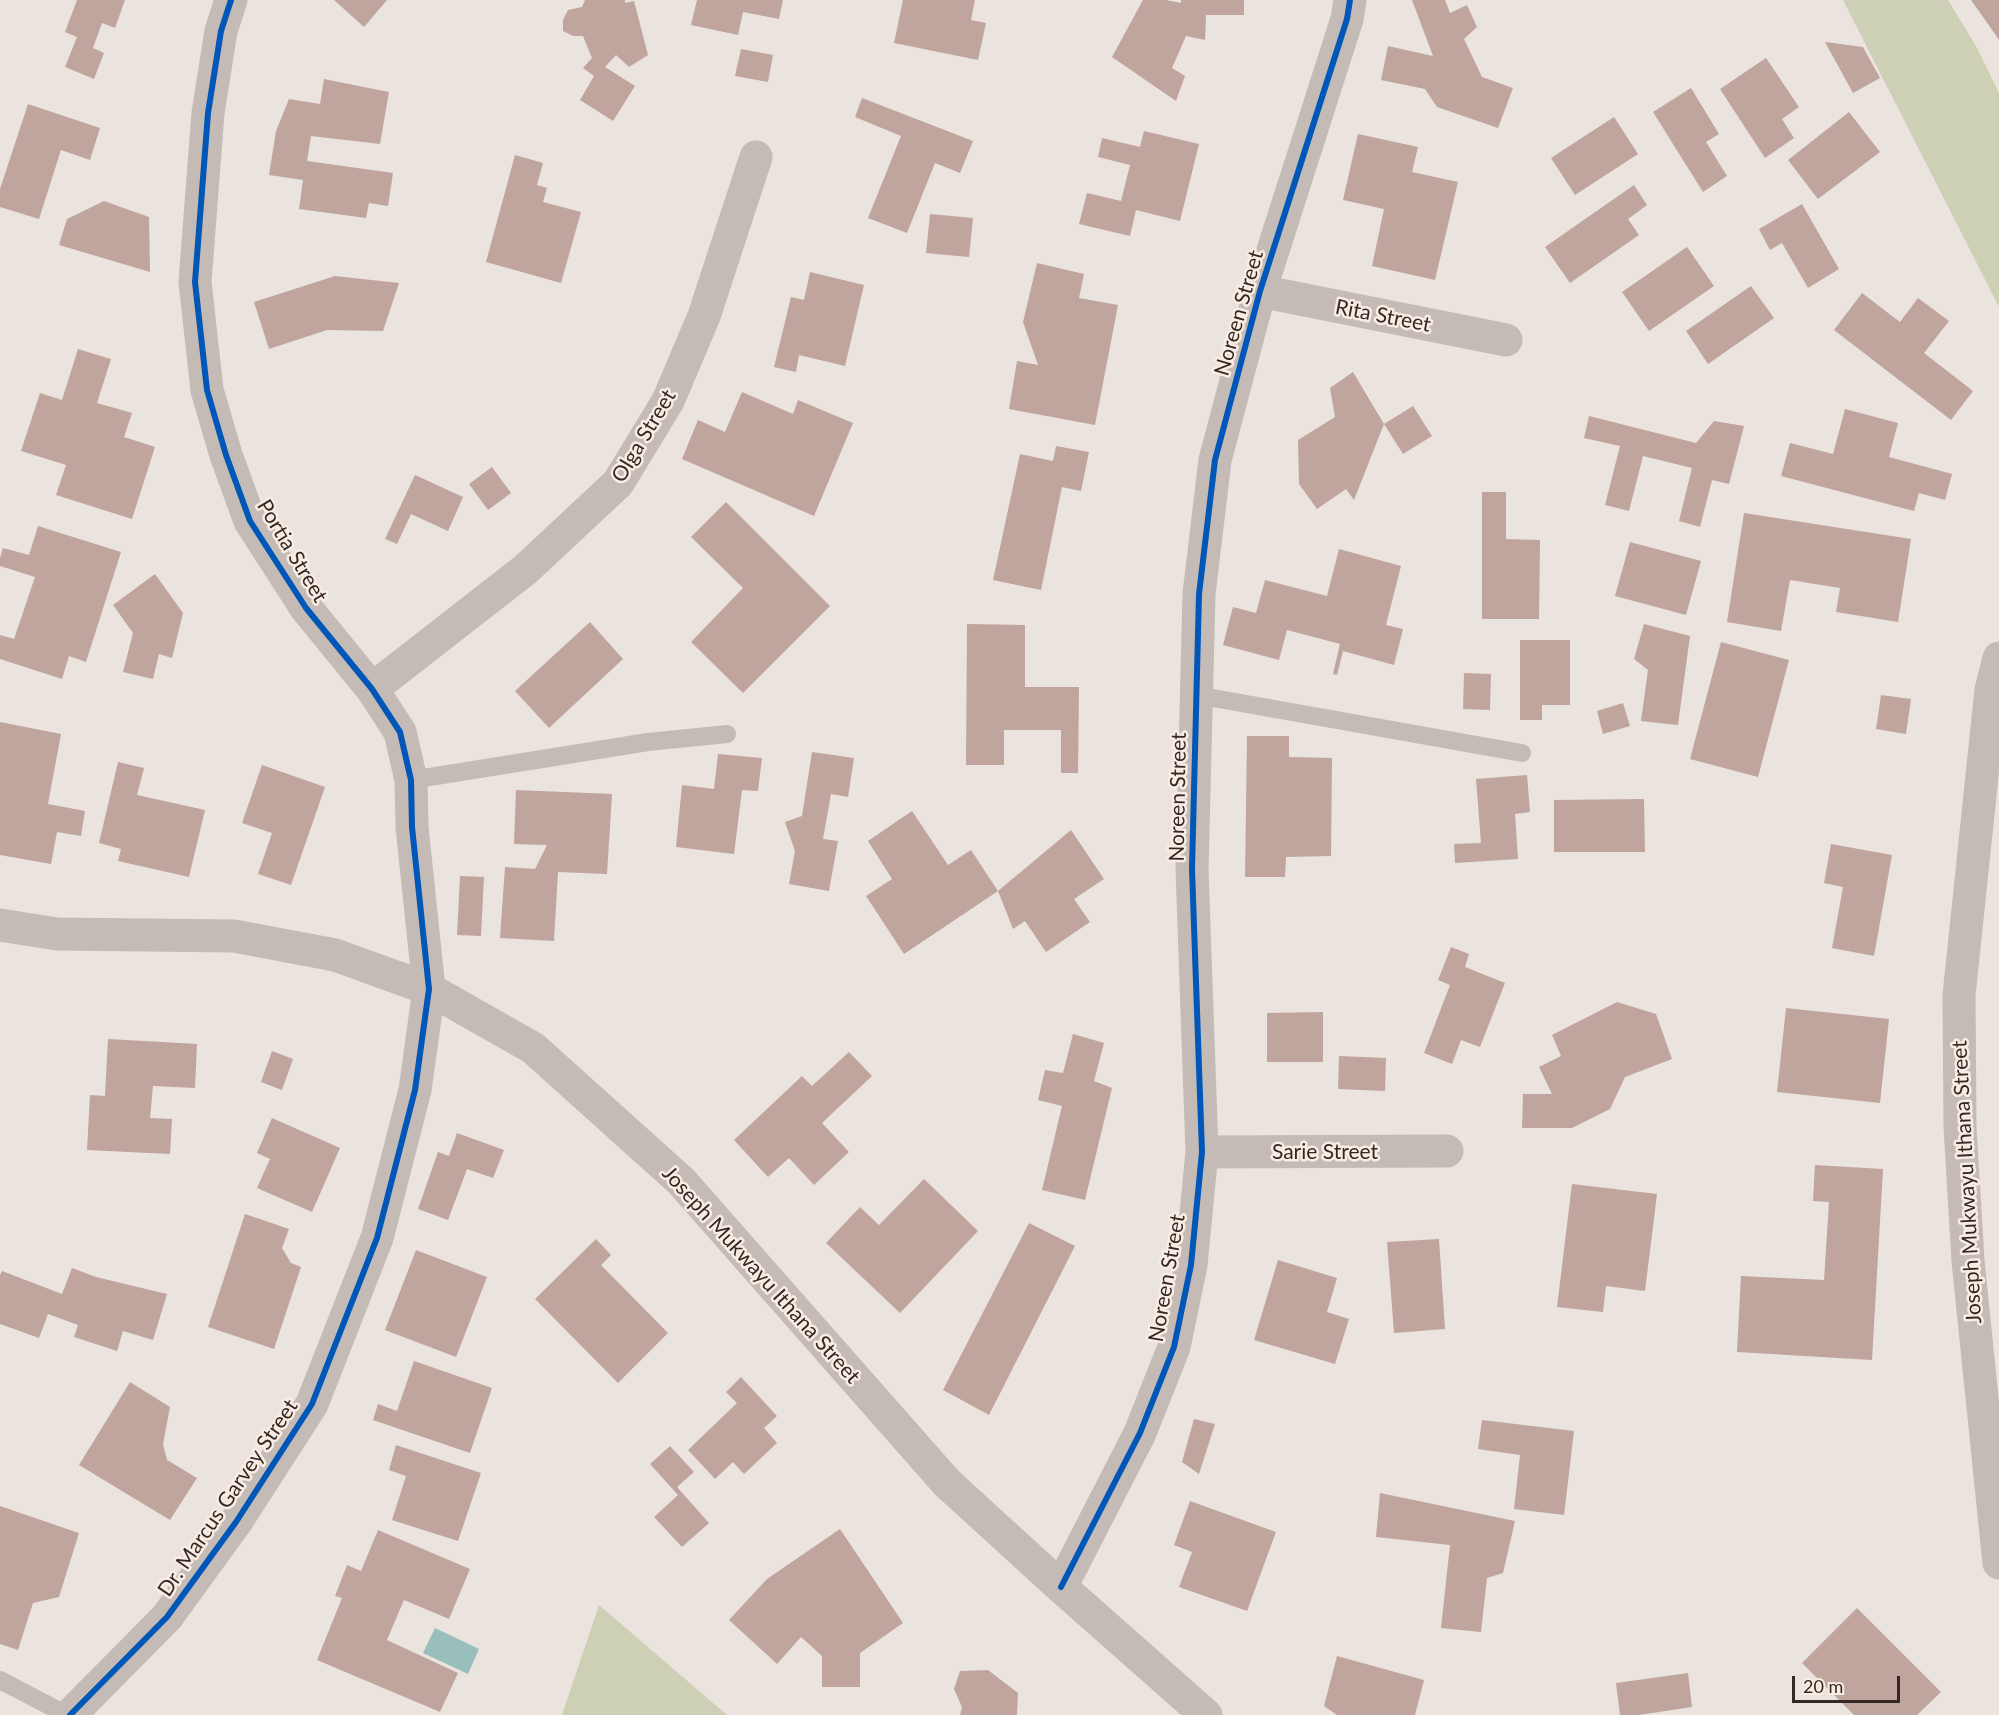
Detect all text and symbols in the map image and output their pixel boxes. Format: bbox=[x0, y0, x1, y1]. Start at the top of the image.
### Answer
street label: Noreen Street bbox=[1209, 247, 1269, 379]
street label: Rita Street bbox=[1333, 294, 1433, 338]
street label: Olga Street bbox=[607, 385, 681, 487]
street label: Portia Street bbox=[251, 495, 333, 607]
street label: Noreen Street bbox=[1164, 732, 1192, 862]
street label: Joseph Mukwayu Ithana Street bbox=[1947, 1040, 1987, 1324]
street label: Sarie Street bbox=[1272, 1139, 1378, 1165]
street label: Joseph Mukwayu Ithana Street bbox=[657, 1161, 865, 1389]
street label: Noreen Street bbox=[1143, 1212, 1191, 1344]
street label: Dr. Marcus Garvey Street bbox=[153, 1395, 303, 1601]
scale bar bbox=[1795, 1664, 1903, 1702]
text: 20 m bbox=[1803, 1675, 1843, 1697]

